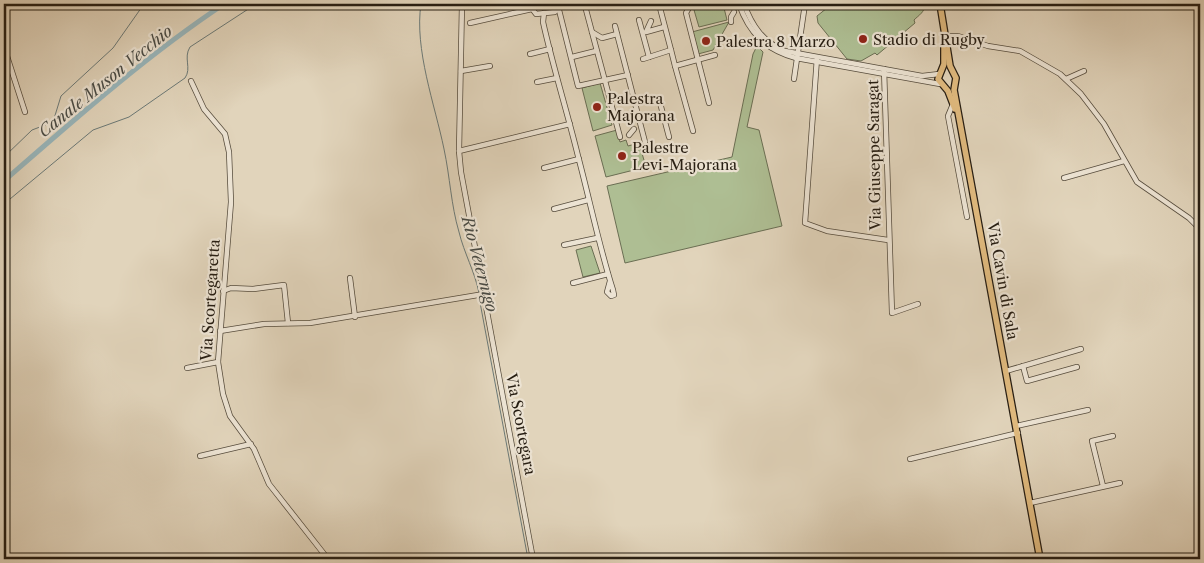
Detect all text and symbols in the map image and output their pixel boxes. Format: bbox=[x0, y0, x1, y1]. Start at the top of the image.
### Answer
water label: Canale Muson Vecchio bbox=[34, 21, 176, 141]
place label: Stadio di Rugby bbox=[873, 30, 986, 49]
place label: Palestra 8 Marzo bbox=[716, 32, 835, 51]
marker: Stadio di Rugby bbox=[857, 33, 869, 45]
marker: Palestra 8 Marzo bbox=[700, 35, 712, 47]
street label: Via Giuseppe Saragat bbox=[863, 79, 885, 232]
place label: Palestra Majorana bbox=[607, 89, 675, 125]
marker: Palestra Majorana bbox=[591, 101, 603, 113]
place label: Palestre Levi-Majorana bbox=[632, 138, 737, 174]
marker: Palestre Levi-Majorana bbox=[616, 150, 628, 162]
water label: Rio Veternigo bbox=[457, 212, 502, 314]
street label: Via Cavin di Sala bbox=[983, 220, 1023, 341]
street label: Via Scortegaretta bbox=[196, 238, 224, 363]
street label: Via Scortegara bbox=[502, 371, 540, 477]

